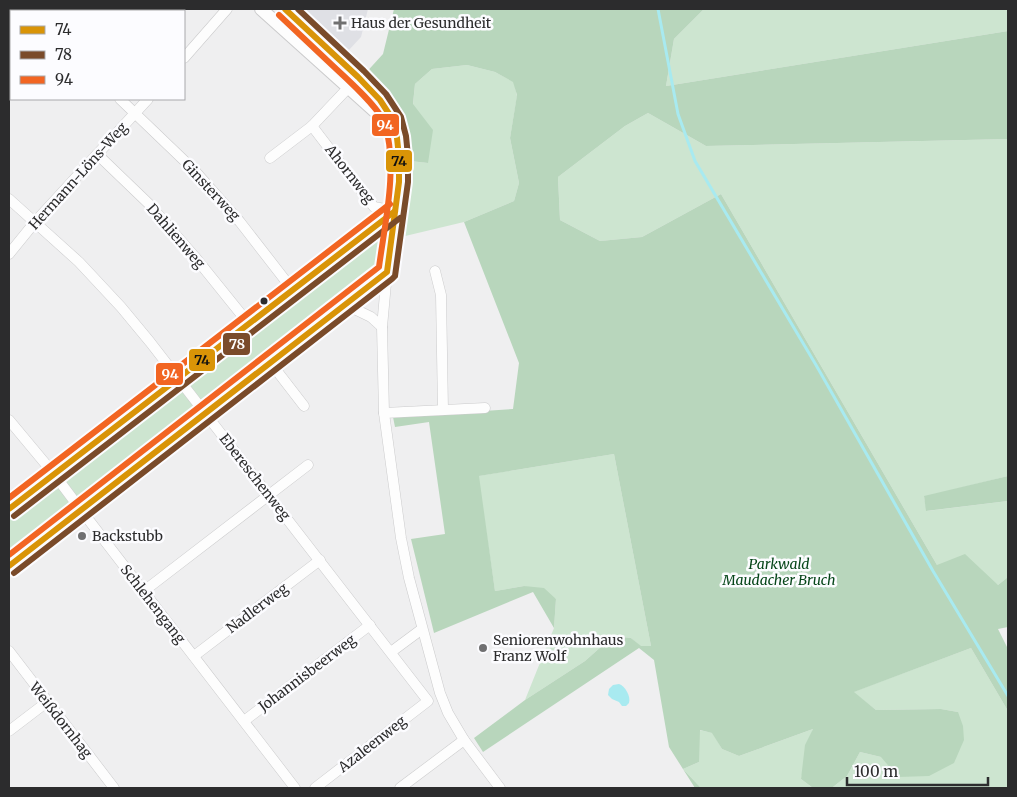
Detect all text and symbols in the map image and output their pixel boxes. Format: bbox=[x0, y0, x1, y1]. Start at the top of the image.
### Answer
legend bbox=[10, 10, 185, 100]
place label: Haus der Gesundheit bbox=[351, 14, 492, 32]
marker: Haus der Gesundheit bbox=[333, 16, 347, 30]
text: 74 bbox=[55, 20, 72, 39]
text: 78 bbox=[55, 45, 72, 64]
text: 94 bbox=[55, 70, 73, 89]
line badge: 94 bbox=[371, 113, 400, 137]
text: 94 bbox=[376, 116, 394, 134]
street label: Hermann-Löns-Weg bbox=[25, 118, 131, 234]
street label: Ahornweg bbox=[321, 140, 379, 208]
line badge: 74 bbox=[385, 149, 413, 173]
text: 74 bbox=[391, 152, 407, 170]
street label: Ginsterweg bbox=[178, 156, 244, 225]
street label: Dahlienweg bbox=[143, 200, 209, 272]
unlabelled marker bbox=[259, 296, 269, 306]
line badge: 78 bbox=[222, 332, 251, 356]
text: 78 bbox=[229, 335, 246, 353]
line badge: 74 bbox=[188, 348, 216, 372]
text: 74 bbox=[194, 351, 210, 369]
line badge: 94 bbox=[155, 362, 184, 386]
text: 94 bbox=[161, 365, 179, 383]
street label: Ebereschenweg bbox=[215, 430, 295, 524]
place label: Backstubb bbox=[92, 527, 163, 545]
marker: Backstubb bbox=[76, 530, 88, 542]
park label: Parkwald Maudacher Bruch bbox=[721, 555, 836, 589]
street label: Schlehengang bbox=[117, 561, 190, 648]
street label: Nadlerweg bbox=[223, 579, 292, 637]
street label: Johannisbeerweg bbox=[254, 630, 360, 716]
place label: Seniorenwohnhaus Franz Wolf bbox=[493, 631, 623, 665]
marker: Seniorenwohnhaus Franz Wolf bbox=[477, 642, 489, 654]
street label: Weißdornhag bbox=[25, 678, 97, 762]
street label: Azaleenweg bbox=[334, 712, 410, 777]
scale bar bbox=[847, 754, 988, 786]
text: 100 m bbox=[854, 762, 898, 781]

